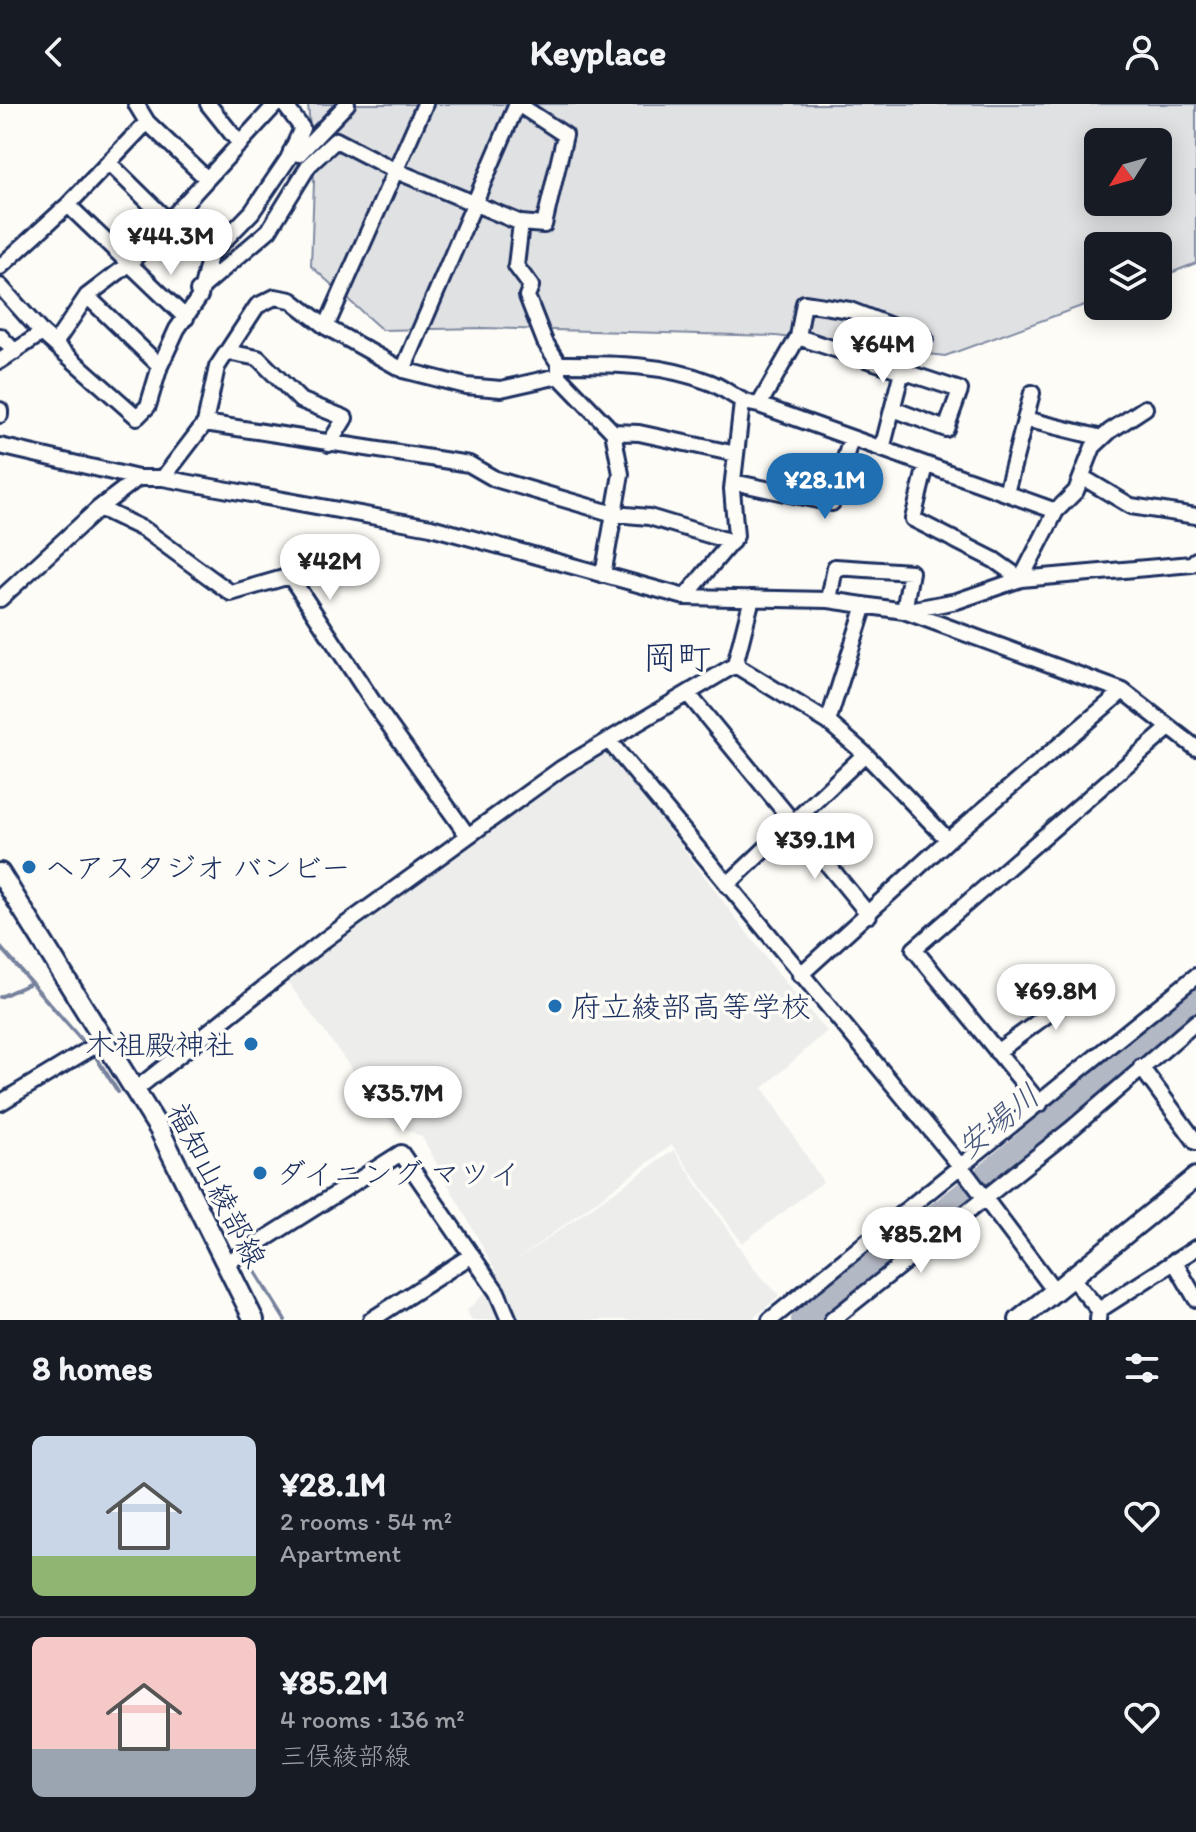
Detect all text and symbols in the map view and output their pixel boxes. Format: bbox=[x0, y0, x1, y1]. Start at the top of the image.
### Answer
icon: back bbox=[32, 30, 76, 74]
icon: person bbox=[1120, 30, 1164, 74]
text: Keyplace bbox=[530, 31, 666, 74]
north arrow bbox=[1084, 128, 1172, 216]
map controls bbox=[1084, 128, 1172, 320]
pin: ¥44.3M bbox=[106, 209, 236, 277]
text: ¥44.3M bbox=[128, 219, 214, 251]
button: layers bbox=[1084, 232, 1172, 320]
pin: ¥64M bbox=[836, 317, 930, 385]
text: ¥64M bbox=[851, 327, 915, 359]
pin: ¥28.1M bbox=[760, 453, 890, 521]
text: ¥28.1M bbox=[784, 463, 866, 495]
pin: ¥42M bbox=[283, 534, 377, 602]
text: ¥42M bbox=[298, 544, 362, 576]
district label: 岡町 bbox=[643, 637, 711, 678]
pin: ¥39.1M bbox=[750, 813, 880, 881]
text: ¥39.1M bbox=[774, 823, 856, 855]
place label: ヘアスタジオ バンビー bbox=[45, 849, 351, 886]
marker: ヘアスタジオ バンビー bbox=[20, 858, 38, 876]
pin: ¥69.8M bbox=[991, 964, 1121, 1032]
text: ¥69.8M bbox=[1015, 974, 1098, 1006]
place label: 府立綾部高等学校 bbox=[571, 988, 811, 1025]
marker: 府立綾部高等学校 bbox=[546, 997, 564, 1015]
place label: 木祖殿神社 bbox=[85, 1026, 235, 1063]
marker: 木祖殿神社 bbox=[242, 1035, 260, 1053]
pin: ¥35.7M bbox=[338, 1066, 468, 1134]
text: ¥35.7M bbox=[362, 1076, 444, 1108]
water label: 安場川 bbox=[949, 1076, 1047, 1166]
street label: 福知山綾部線 bbox=[160, 1096, 274, 1274]
place label: ダイニング マツイ bbox=[276, 1155, 520, 1192]
marker: ダイニング マツイ bbox=[251, 1164, 269, 1182]
pin: ¥85.2M bbox=[856, 1207, 986, 1275]
text: ¥85.2M bbox=[880, 1217, 962, 1249]
icon: filters bbox=[1120, 1346, 1164, 1390]
text: 8 homes bbox=[32, 1348, 153, 1389]
text: ¥28.1M bbox=[280, 1464, 386, 1505]
icon: home bbox=[96, 1468, 192, 1564]
icon: heart bbox=[1120, 1494, 1164, 1538]
text: 2 rooms · 54 m² bbox=[280, 1505, 452, 1537]
text: Apartment bbox=[280, 1537, 401, 1569]
text: ¥85.2M bbox=[280, 1662, 389, 1703]
icon: home bbox=[96, 1669, 192, 1765]
icon: heart bbox=[1120, 1695, 1164, 1739]
text: 4 rooms · 136 m² bbox=[280, 1703, 465, 1735]
text: 三俣綾部線 bbox=[280, 1740, 410, 1772]

